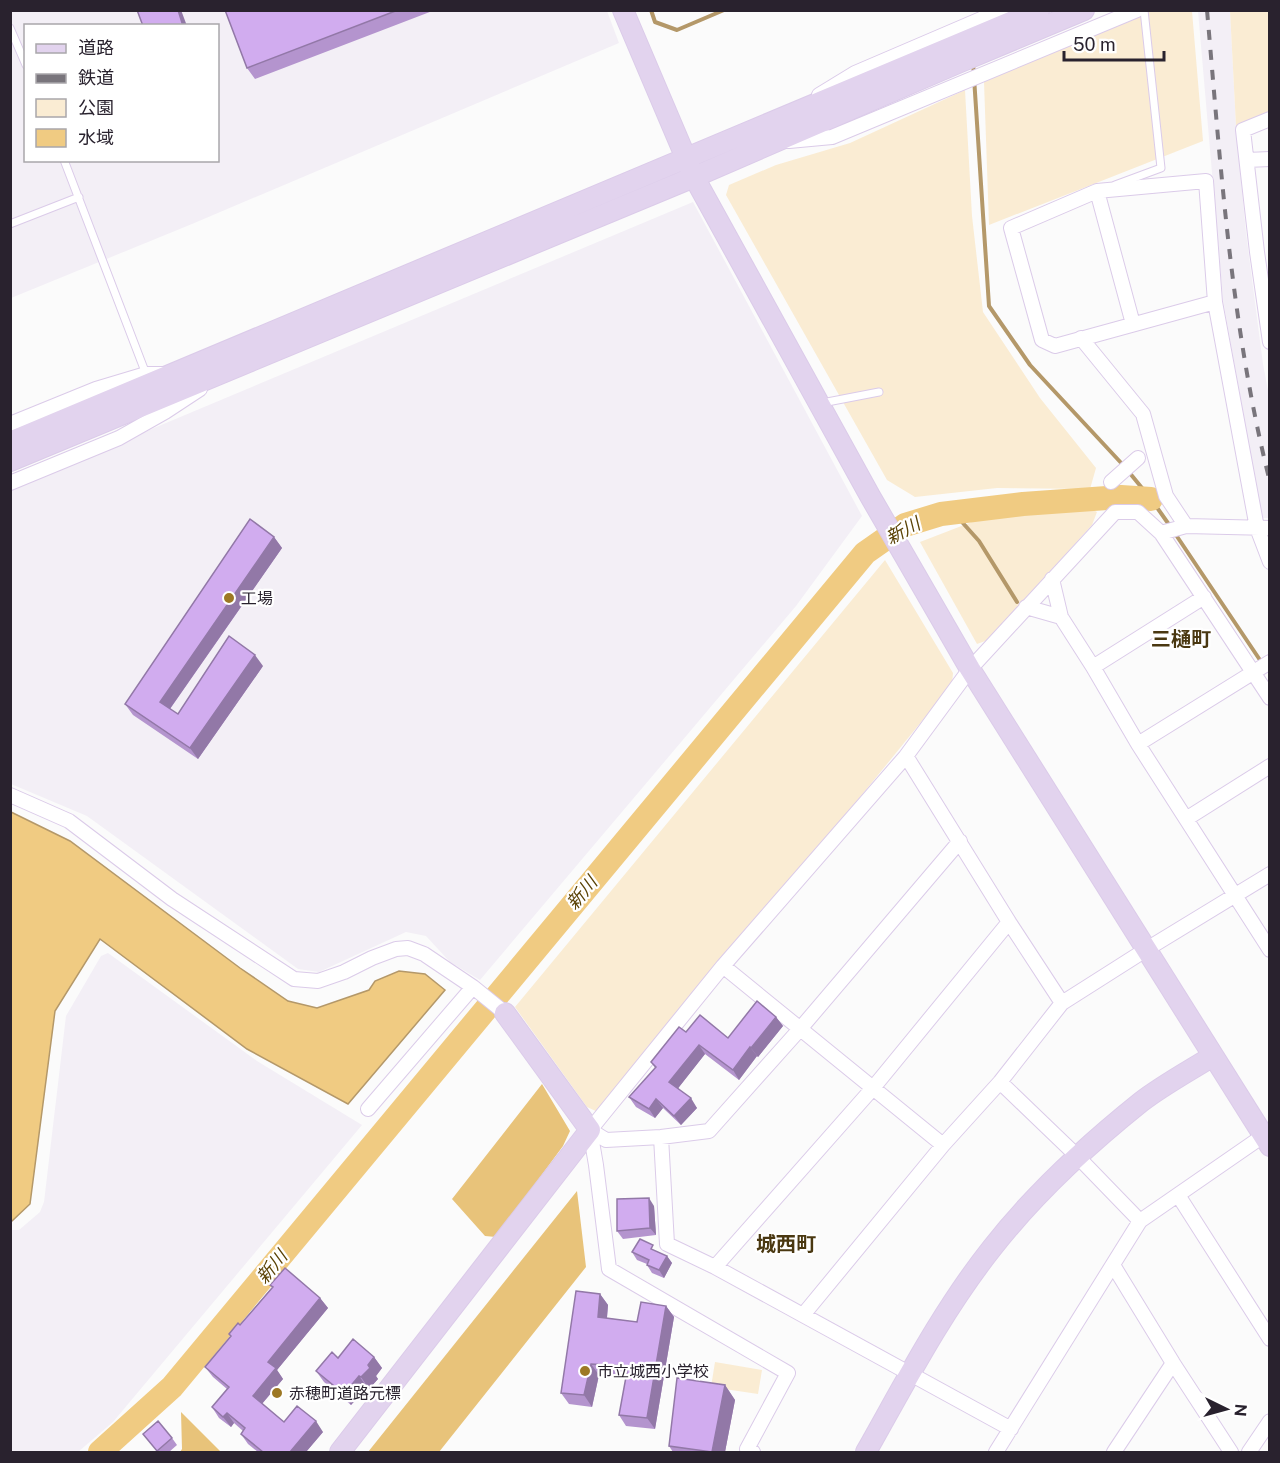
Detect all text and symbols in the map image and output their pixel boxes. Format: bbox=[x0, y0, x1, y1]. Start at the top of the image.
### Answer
legend bbox=[24, 24, 219, 162]
scale bar bbox=[1064, 24, 1164, 62]
text: 50 m bbox=[1073, 34, 1116, 55]
text: 道路 bbox=[78, 37, 114, 58]
text: 鉄道 bbox=[78, 67, 114, 88]
text: 公園 bbox=[78, 97, 114, 118]
text: 水域 bbox=[78, 127, 114, 148]
water label: 新川 bbox=[882, 512, 925, 548]
place label: 工場 bbox=[241, 589, 273, 608]
marker: 工場 bbox=[222, 591, 236, 605]
district label: 三樋町 bbox=[1151, 627, 1211, 651]
water label: 新川 bbox=[562, 871, 603, 913]
district label: 城西町 bbox=[756, 1232, 816, 1256]
water label: 新川 bbox=[252, 1245, 293, 1287]
place label: 市立城西小学校 bbox=[597, 1362, 709, 1381]
marker: 市立城西小学校 bbox=[578, 1364, 592, 1378]
north arrow bbox=[1196, 1379, 1256, 1439]
place label: 赤穂町道路元標 bbox=[289, 1384, 401, 1403]
marker: 赤穂町道路元標 bbox=[270, 1386, 284, 1400]
text: N bbox=[1230, 1403, 1250, 1417]

